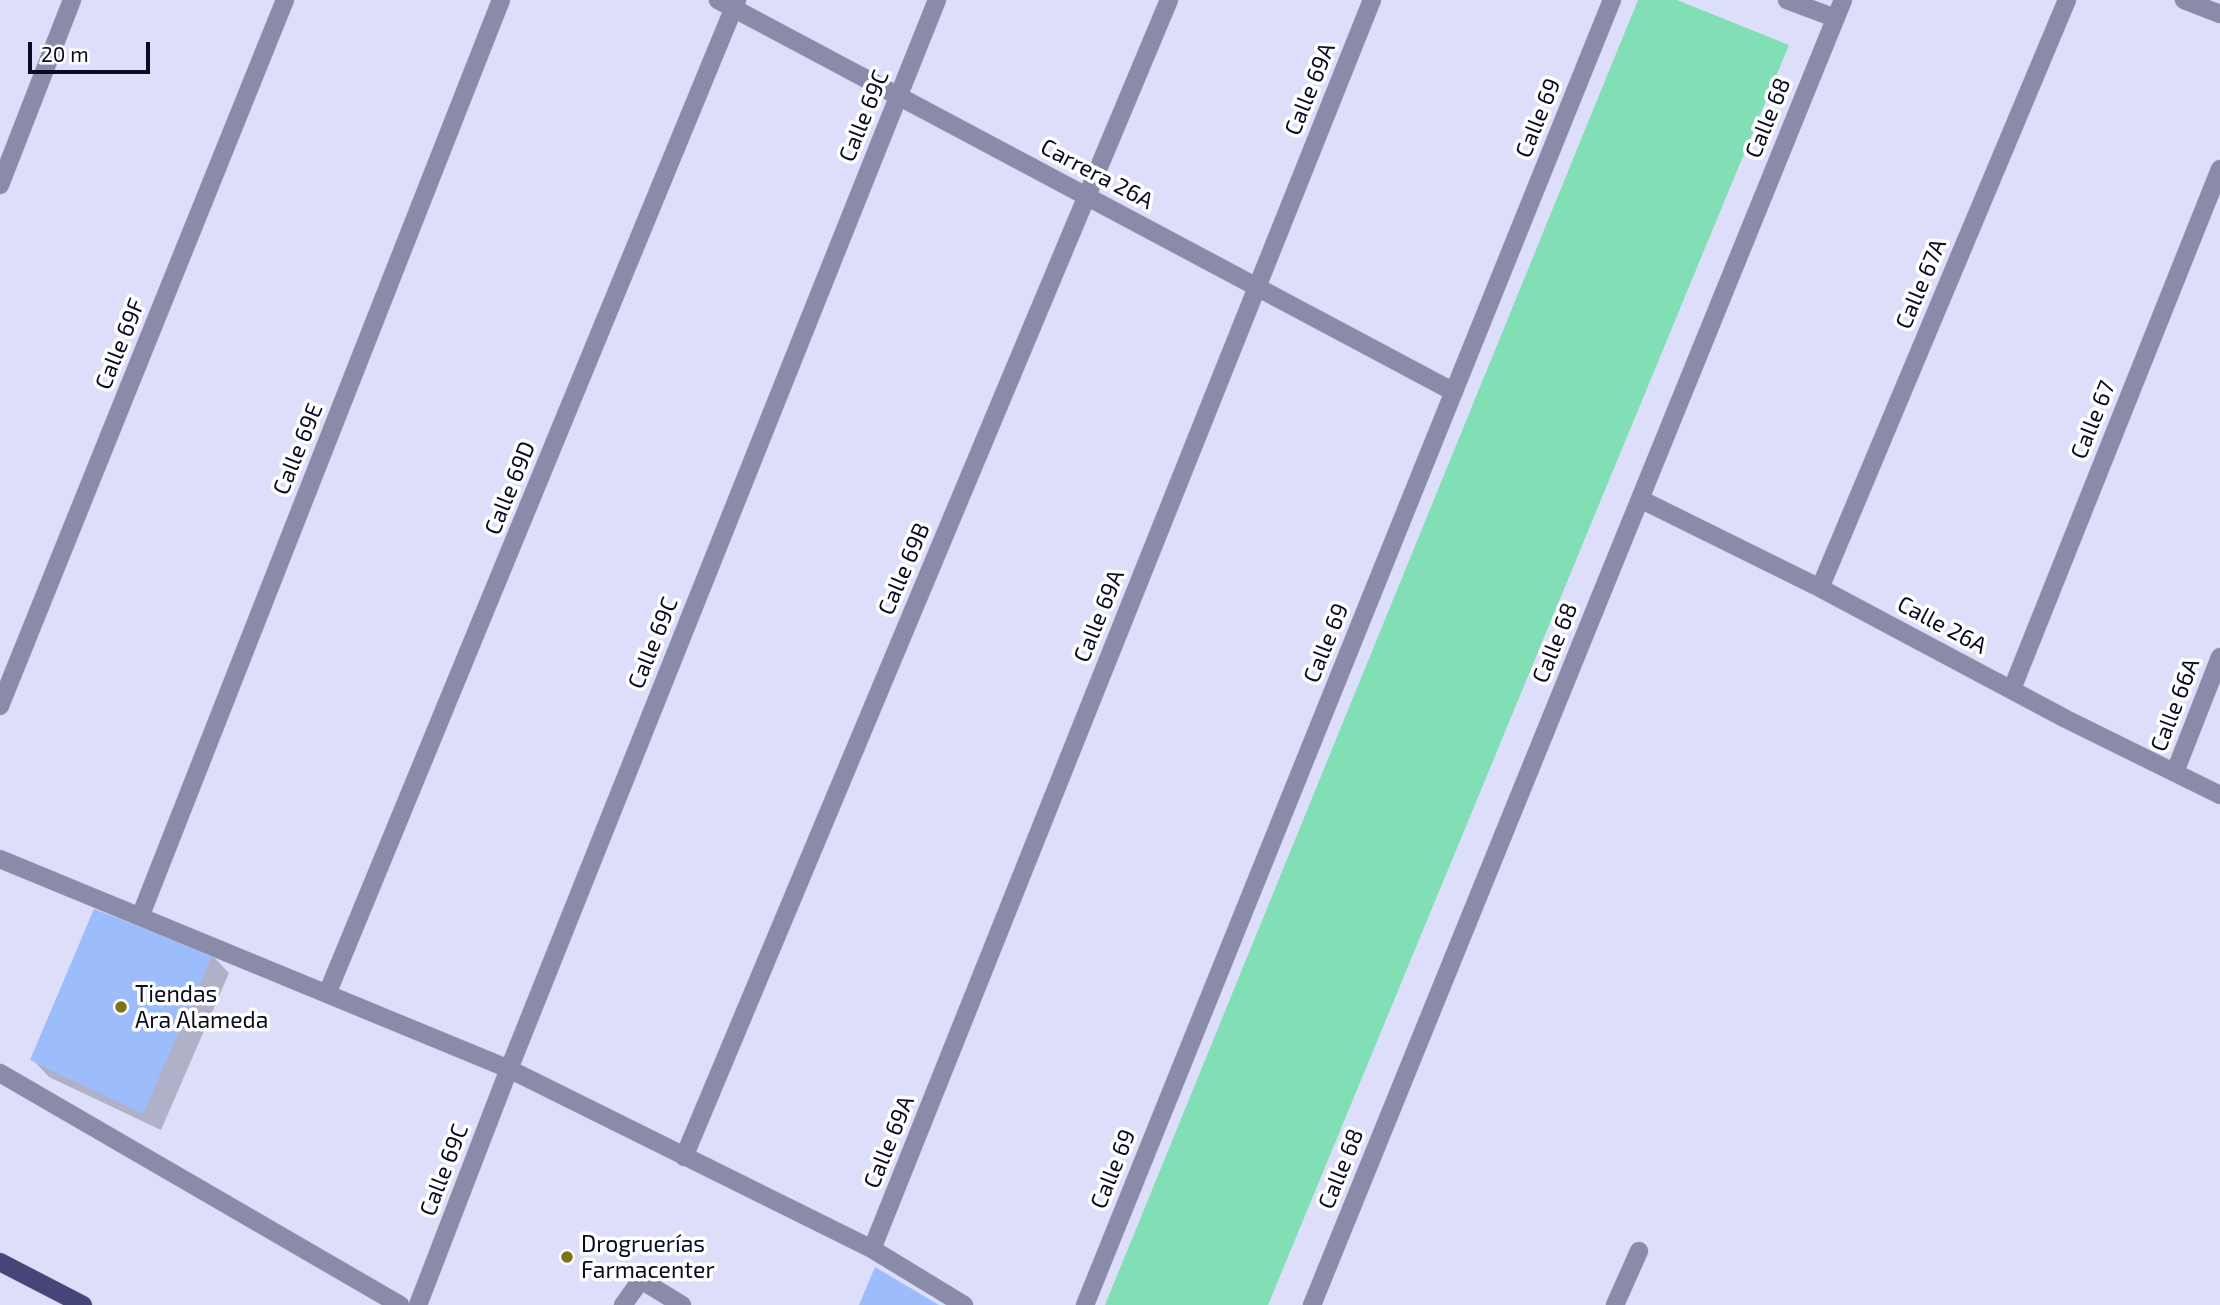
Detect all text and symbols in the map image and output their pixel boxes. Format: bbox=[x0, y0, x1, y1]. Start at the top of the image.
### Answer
scale bar bbox=[32, 28, 154, 72]
street label: Calle 69A bbox=[1279, 39, 1341, 139]
text: 20 m bbox=[41, 41, 89, 66]
street label: Calle 69C bbox=[833, 66, 895, 166]
street label: Calle 69 bbox=[1510, 74, 1566, 162]
street label: Calle 68 bbox=[1739, 74, 1797, 162]
street label: Carrera 26A bbox=[1036, 133, 1158, 215]
street label: Calle 67A bbox=[1890, 235, 1952, 333]
street label: Calle 69F bbox=[89, 295, 151, 393]
street label: Calle 67 bbox=[2065, 377, 2121, 463]
street label: Calle 69E bbox=[267, 399, 329, 499]
street label: Calle 69D bbox=[479, 437, 541, 539]
street label: Calle 69B bbox=[872, 519, 936, 619]
street label: Calle 69A bbox=[1068, 566, 1130, 666]
street label: Calle 26A bbox=[1893, 590, 1991, 660]
street label: Calle 69C bbox=[622, 593, 684, 693]
street label: Calle 69 bbox=[1298, 599, 1354, 687]
street label: Calle 68 bbox=[1526, 599, 1584, 687]
street label: Calle 66A bbox=[2145, 655, 2205, 755]
place label: Tiendas Ara Alameda bbox=[135, 980, 268, 1034]
marker: Tiendas Ara Alameda bbox=[113, 999, 129, 1015]
street label: Calle 69A bbox=[858, 1092, 920, 1192]
street label: Calle 69C bbox=[414, 1120, 474, 1220]
street label: Calle 69 bbox=[1085, 1125, 1141, 1213]
street label: Calle 68 bbox=[1312, 1125, 1370, 1213]
place label: Drogruerías Farmacenter bbox=[581, 1230, 715, 1284]
marker: Drogruerías Farmacenter bbox=[559, 1249, 575, 1265]

